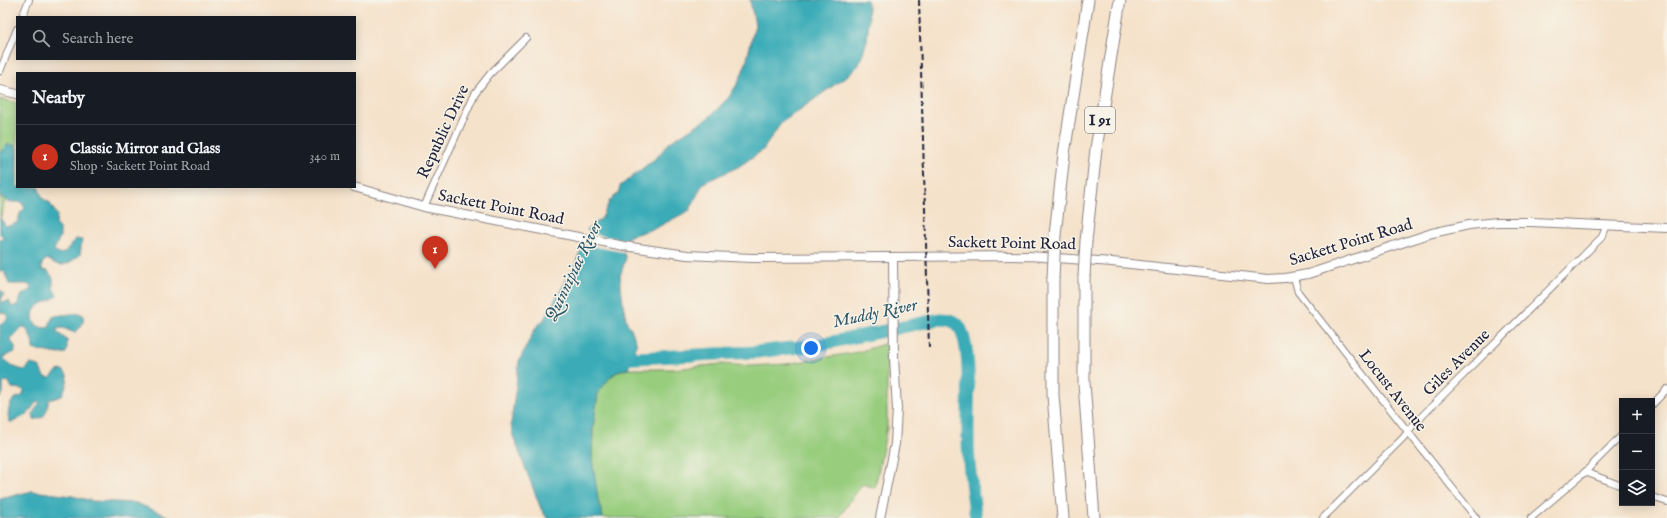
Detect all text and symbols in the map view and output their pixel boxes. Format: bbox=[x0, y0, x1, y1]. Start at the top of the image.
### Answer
search box bbox=[16, 16, 356, 60]
icon: search bbox=[30, 27, 52, 49]
text: Search here bbox=[62, 29, 133, 48]
street label: Republic Drive bbox=[414, 82, 474, 182]
text: Nearby bbox=[32, 88, 85, 109]
road number: I 91 bbox=[1085, 107, 1115, 133]
text: Classic Mirror and Glass bbox=[70, 139, 220, 158]
text: 1 bbox=[43, 148, 47, 165]
text: 340 m bbox=[310, 148, 340, 165]
text: Shop · Sackett Point Road bbox=[70, 158, 210, 175]
street label: Sackett Point Road bbox=[436, 186, 566, 230]
street label: Sackett Point Road bbox=[1287, 215, 1415, 271]
water label: Quinnipiac River bbox=[541, 216, 608, 325]
street label: Sackett Point Road bbox=[948, 233, 1076, 255]
pin: 1 bbox=[422, 236, 448, 269]
water label: Muddy River bbox=[831, 295, 920, 333]
street label: Giles Avenue bbox=[1419, 325, 1495, 401]
your location bbox=[801, 338, 821, 358]
street label: Locust Avenue bbox=[1354, 346, 1430, 436]
map controls bbox=[1619, 398, 1655, 506]
button: + bbox=[1619, 398, 1655, 434]
button: − bbox=[1619, 434, 1655, 470]
button: layers bbox=[1619, 470, 1655, 506]

